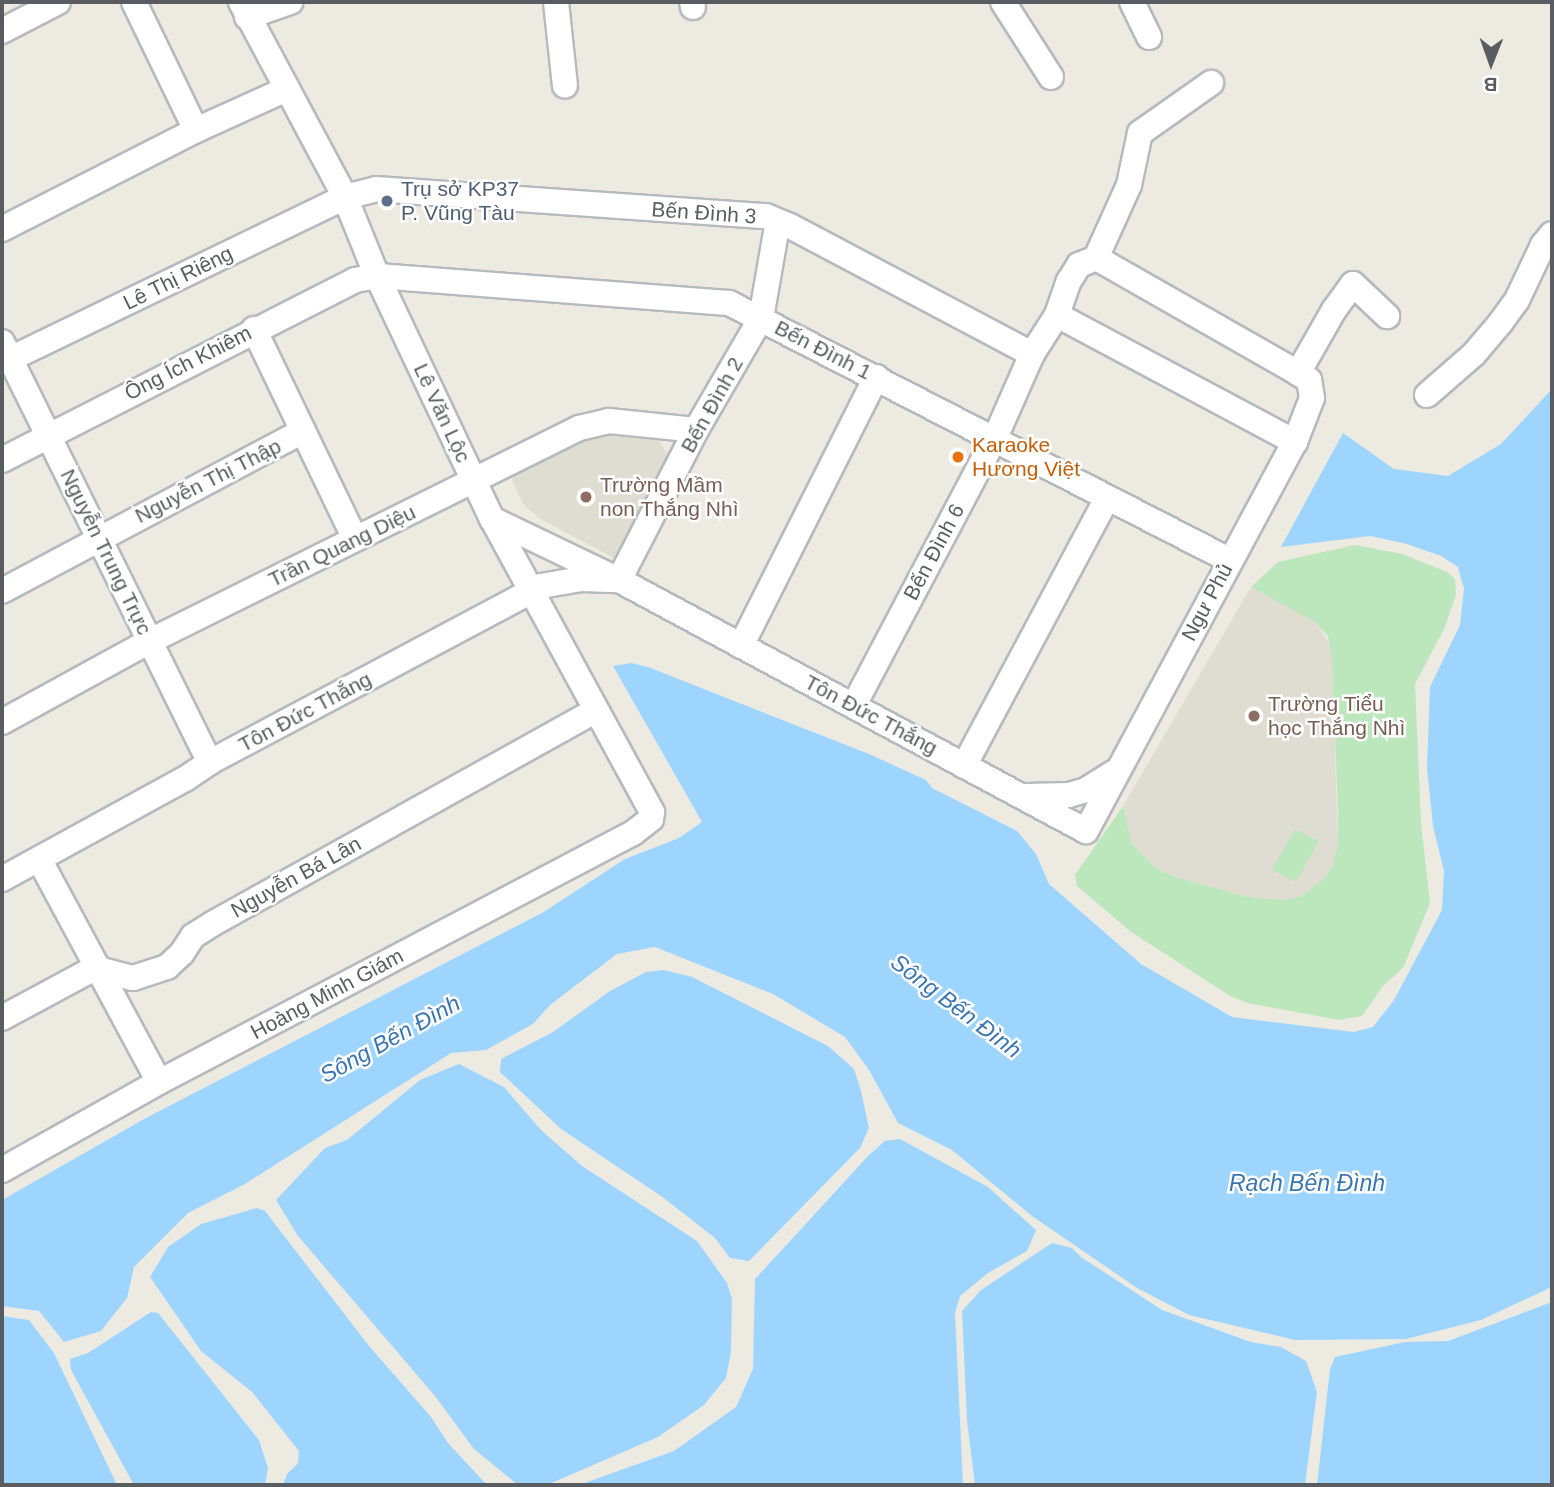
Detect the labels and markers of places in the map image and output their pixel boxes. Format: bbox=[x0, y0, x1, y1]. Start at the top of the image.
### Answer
place label: Trụ sở KP37 P. Vũng Tàu bbox=[401, 176, 519, 226]
marker: Trụ sở KP37 P. Vũng Tàu bbox=[379, 193, 395, 209]
place label: Karaoke Hương Việt bbox=[972, 432, 1080, 482]
marker: Karaoke Hương Việt bbox=[950, 449, 966, 465]
place label: Trường Mầm non Thắng Nhì bbox=[600, 472, 739, 522]
marker: Trường Mầm non Thắng Nhì bbox=[578, 489, 594, 505]
place label: Trường Tiểu học Thắng Nhì bbox=[1268, 691, 1406, 741]
marker: Trường Tiểu học Thắng Nhì bbox=[1246, 708, 1262, 724]

